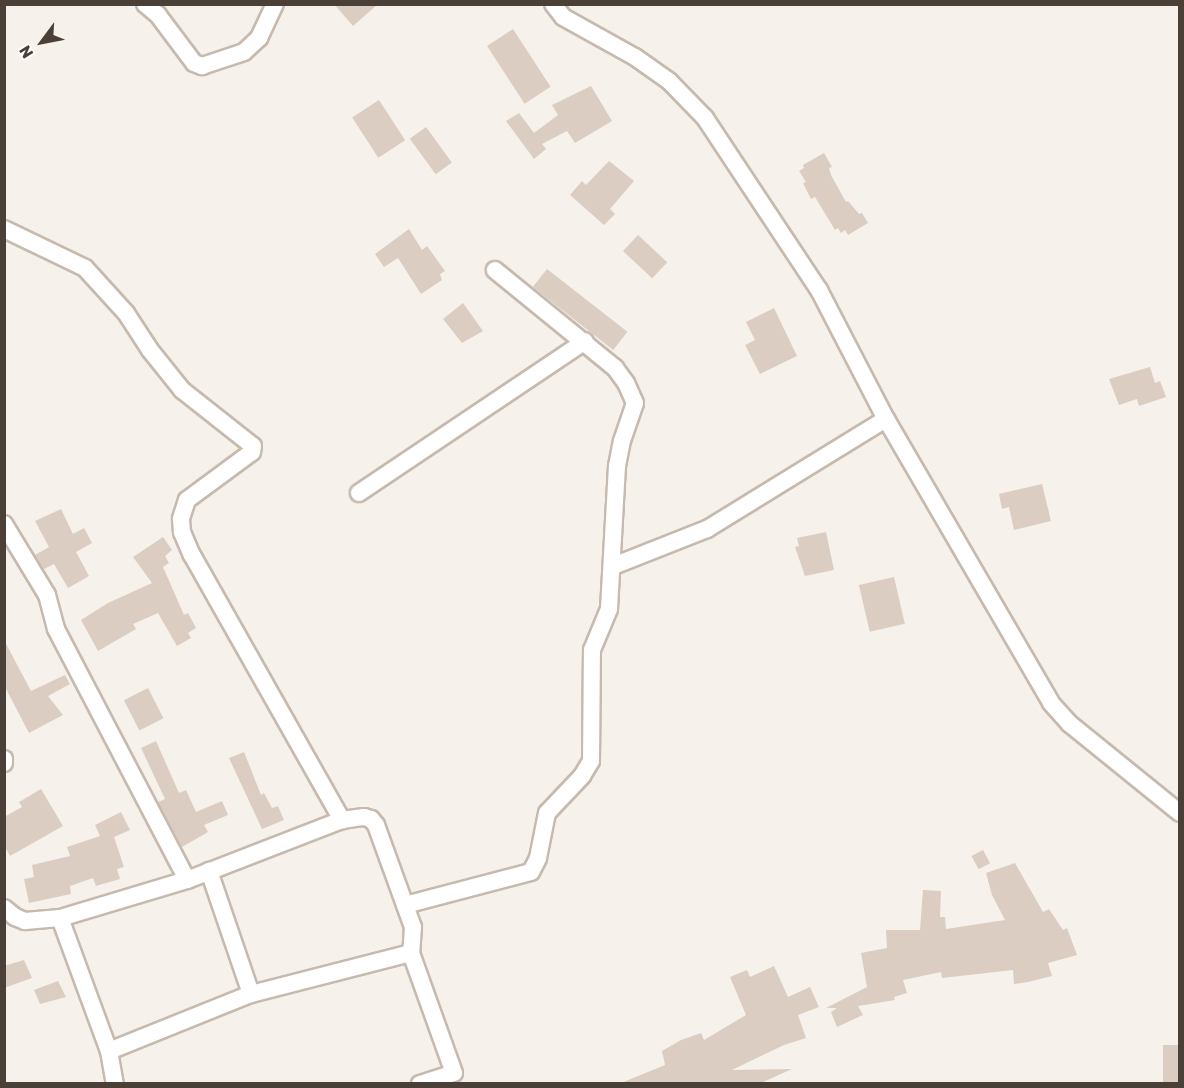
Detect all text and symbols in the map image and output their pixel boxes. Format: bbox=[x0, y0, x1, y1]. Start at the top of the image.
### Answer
north arrow bbox=[12, 12, 72, 72]
text: N bbox=[15, 42, 37, 62]

